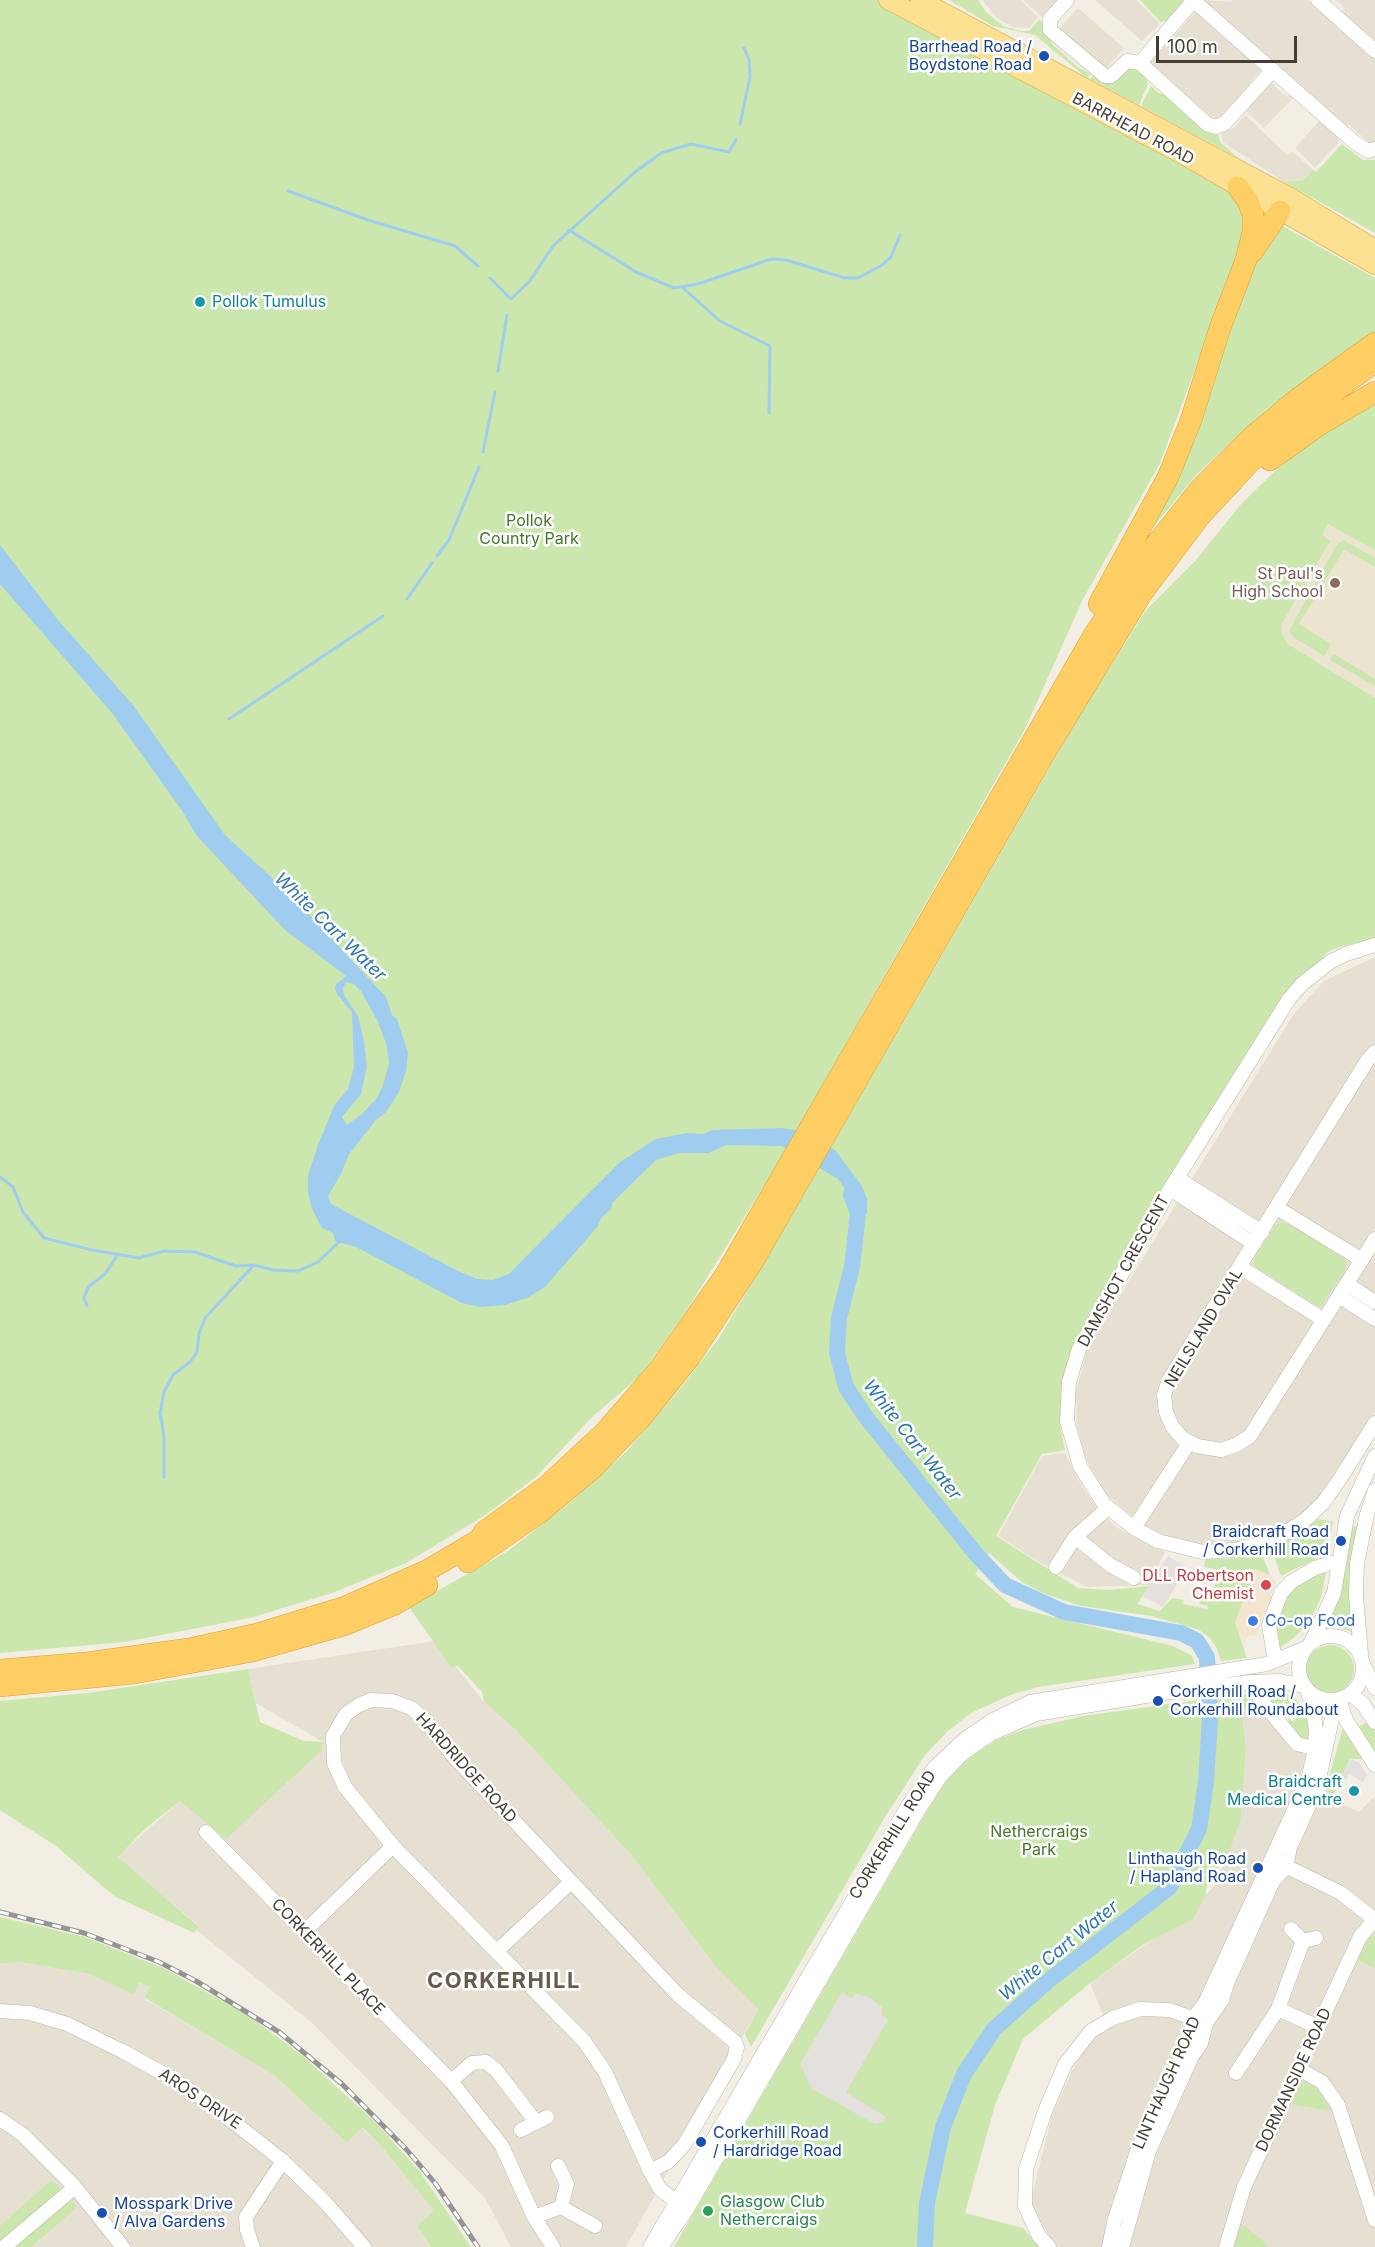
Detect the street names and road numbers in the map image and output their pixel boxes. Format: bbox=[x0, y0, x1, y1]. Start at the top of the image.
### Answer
street label: BARRHEAD ROAD bbox=[1069, 89, 1197, 169]
street label: DAMSHOT CRESCENT bbox=[1074, 1192, 1174, 1350]
street label: NEILSLAND OVAL bbox=[1161, 1265, 1247, 1391]
street label: HARDRIDGE ROAD bbox=[412, 1709, 520, 1827]
street label: CORKERHILL ROAD bbox=[846, 1767, 940, 1903]
street label: CORKERHILL PLACE bbox=[267, 1895, 389, 2019]
street label: DORMANSIDE ROAD bbox=[1252, 2005, 1336, 2155]
street label: LINTHAUGH ROAD bbox=[1129, 2014, 1205, 2152]
street label: AROS DRIVE bbox=[155, 2064, 245, 2134]

